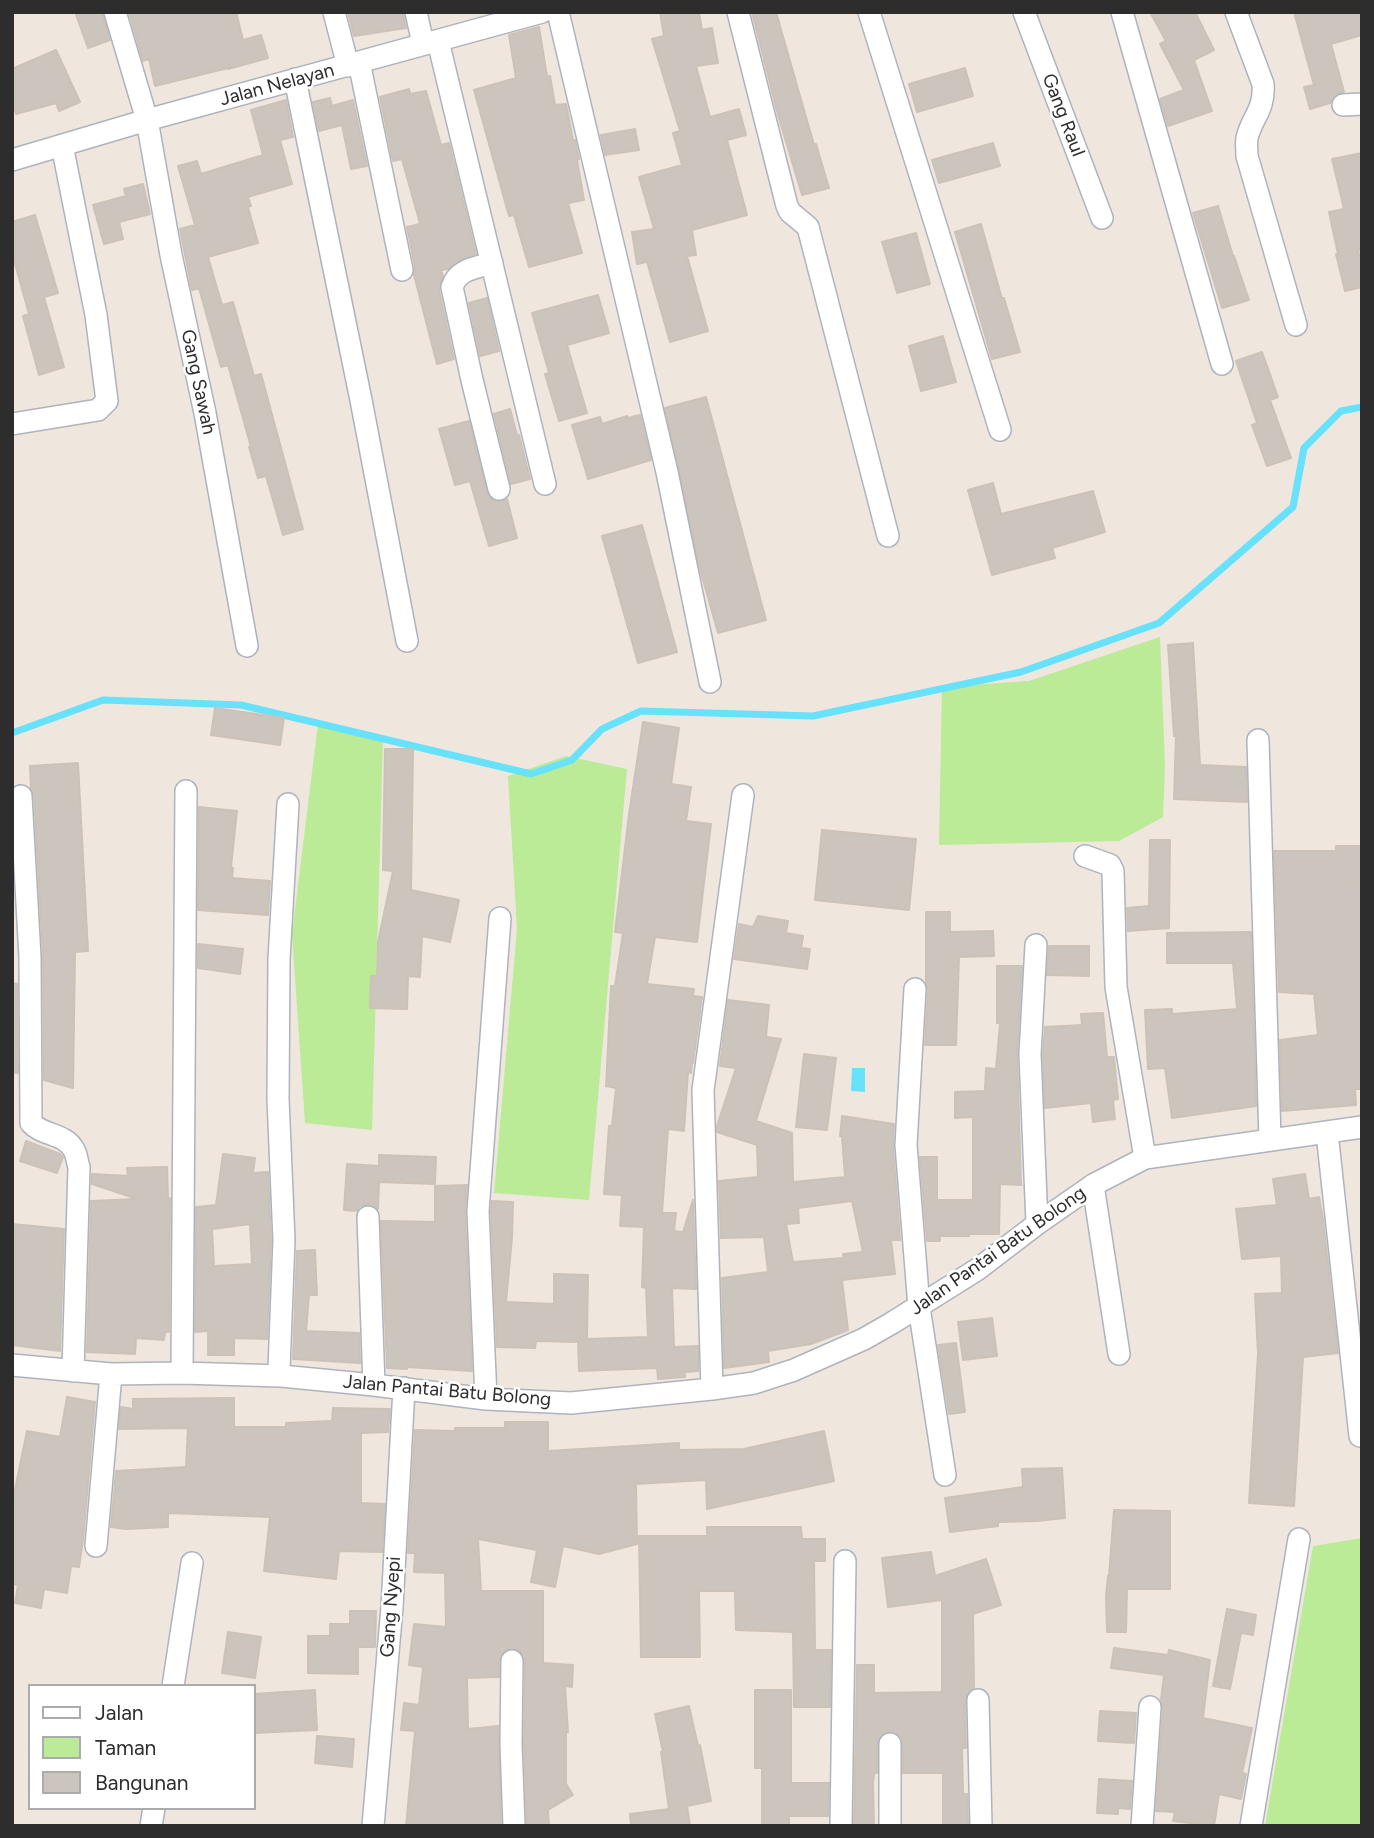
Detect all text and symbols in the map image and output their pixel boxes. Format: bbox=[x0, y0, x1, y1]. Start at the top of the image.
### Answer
street label: Jalan Nelayan bbox=[217, 59, 337, 111]
street label: Gang Raul bbox=[1037, 70, 1089, 160]
street label: Gang Sawah bbox=[176, 327, 220, 437]
street label: Jalan Pantai Batu Bolong bbox=[906, 1182, 1090, 1320]
street label: Jalan Pantai Batu Bolong bbox=[342, 1371, 552, 1411]
street label: Gang Nyepi bbox=[376, 1556, 406, 1658]
legend bbox=[28, 1684, 256, 1810]
text: Jalan bbox=[95, 1700, 144, 1725]
text: Taman bbox=[95, 1735, 156, 1760]
text: Bangunan bbox=[95, 1770, 188, 1795]

